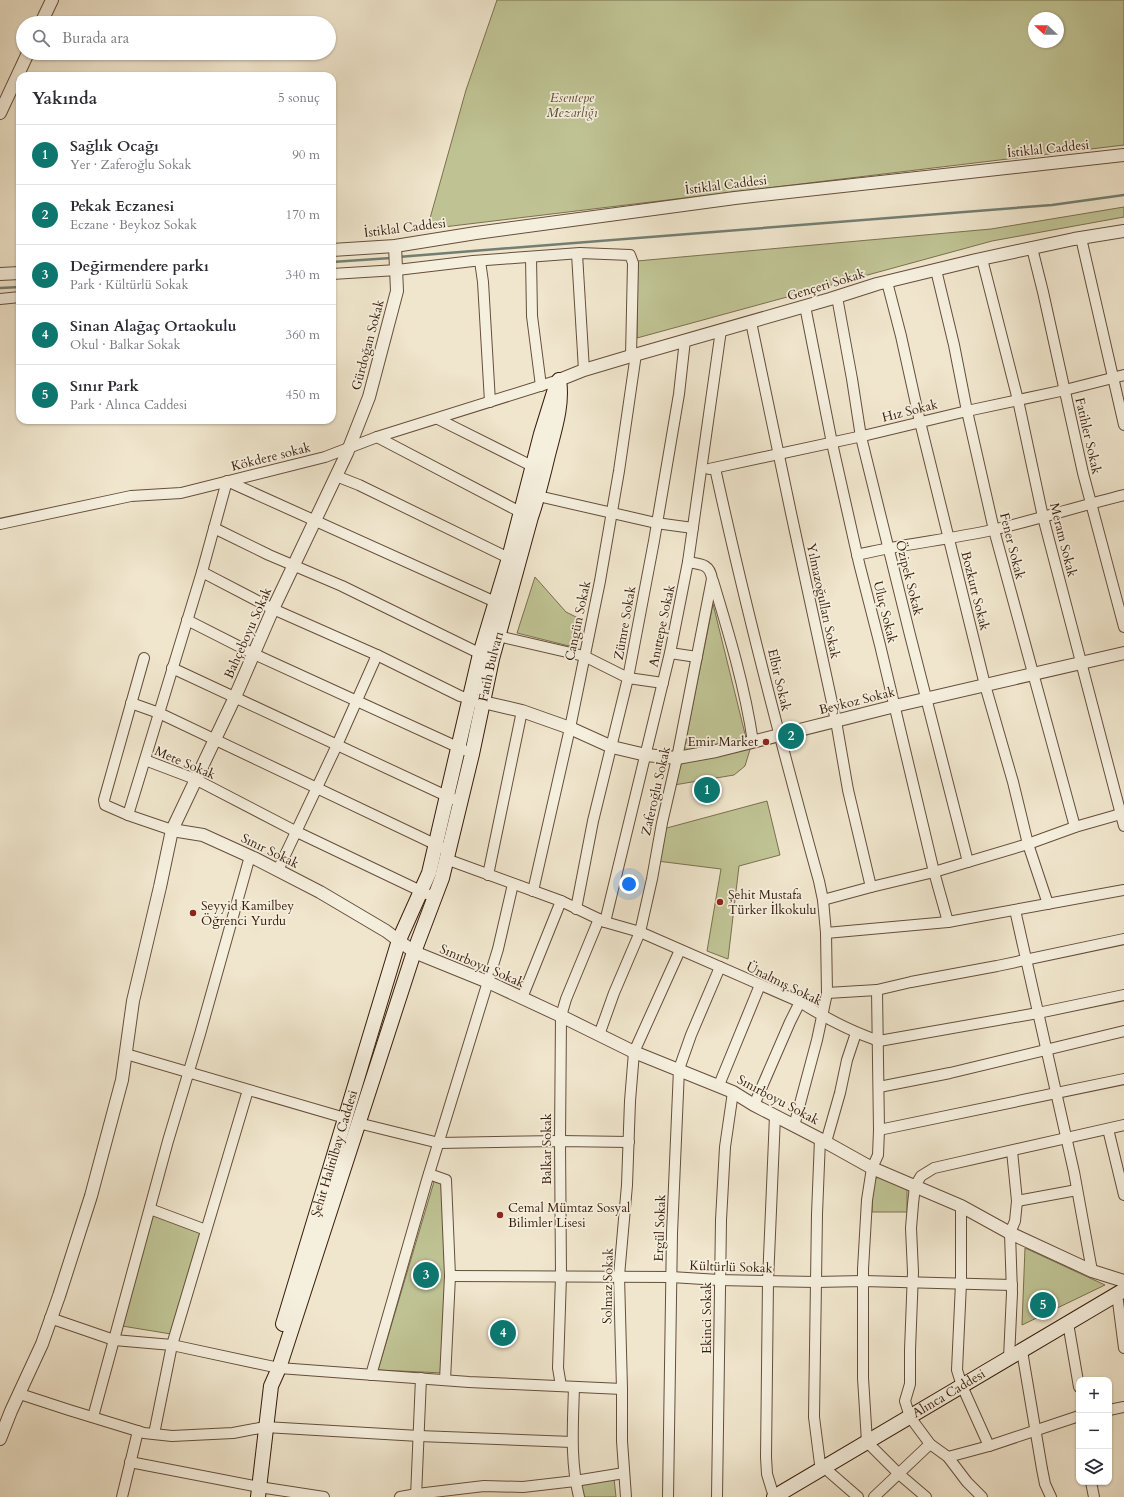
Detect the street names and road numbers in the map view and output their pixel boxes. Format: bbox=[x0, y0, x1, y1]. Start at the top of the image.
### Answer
street label: İstiklal Caddesi bbox=[1006, 136, 1090, 162]
street label: İstiklal Caddesi bbox=[684, 171, 768, 199]
street label: İstiklal Caddesi bbox=[363, 214, 447, 242]
street label: Gençeri Sokak bbox=[785, 265, 867, 305]
street label: Gürdoğan Sokak bbox=[347, 298, 389, 392]
street label: Hız Sokak bbox=[880, 395, 940, 427]
street label: Fatihler Sokak bbox=[1070, 396, 1106, 476]
street label: Kökdere sokak bbox=[229, 438, 313, 476]
street label: Meram Sokak bbox=[1045, 501, 1081, 579]
street label: Fener Sokak bbox=[995, 511, 1029, 581]
street label: Özipek Sokak bbox=[891, 538, 927, 618]
street label: Yılmazoğulları Sokak bbox=[802, 542, 844, 660]
street label: Bozkurt Sokak bbox=[956, 549, 994, 633]
street label: Cangün Sokak bbox=[561, 579, 595, 663]
street label: Uluç Sokak bbox=[869, 579, 901, 645]
street label: Anıttepe Sokak bbox=[644, 583, 680, 669]
street label: Bahçeboyu Sokak bbox=[220, 585, 276, 681]
street label: Zümre Sokak bbox=[610, 585, 640, 661]
street label: Fatih Bulvarı bbox=[474, 629, 508, 703]
street label: Elbir Sokak bbox=[763, 647, 795, 713]
street label: Beykoz Sokak bbox=[817, 683, 897, 719]
street label: Mete Sokak bbox=[152, 742, 218, 784]
street label: Zaferoğlu Sokak bbox=[637, 745, 675, 837]
street label: Sınır Sokak bbox=[238, 829, 302, 873]
street label: Sınırboyu Sokak bbox=[437, 940, 527, 992]
street label: Ünalmış Sokak bbox=[743, 958, 825, 1010]
street label: Sınırboyu Sokak bbox=[734, 1071, 822, 1129]
street label: Şehit Halitilbay Caddesi bbox=[307, 1088, 362, 1219]
street label: Balkar Sokak bbox=[538, 1113, 556, 1185]
street label: Ergül Sokak bbox=[650, 1194, 670, 1262]
street label: Solmaz Sokak bbox=[598, 1248, 618, 1324]
street label: Kültürlü Sokak bbox=[689, 1257, 773, 1277]
street label: Ekinci Sokak bbox=[698, 1282, 716, 1354]
street label: Alınca Caddesi bbox=[909, 1365, 989, 1422]

